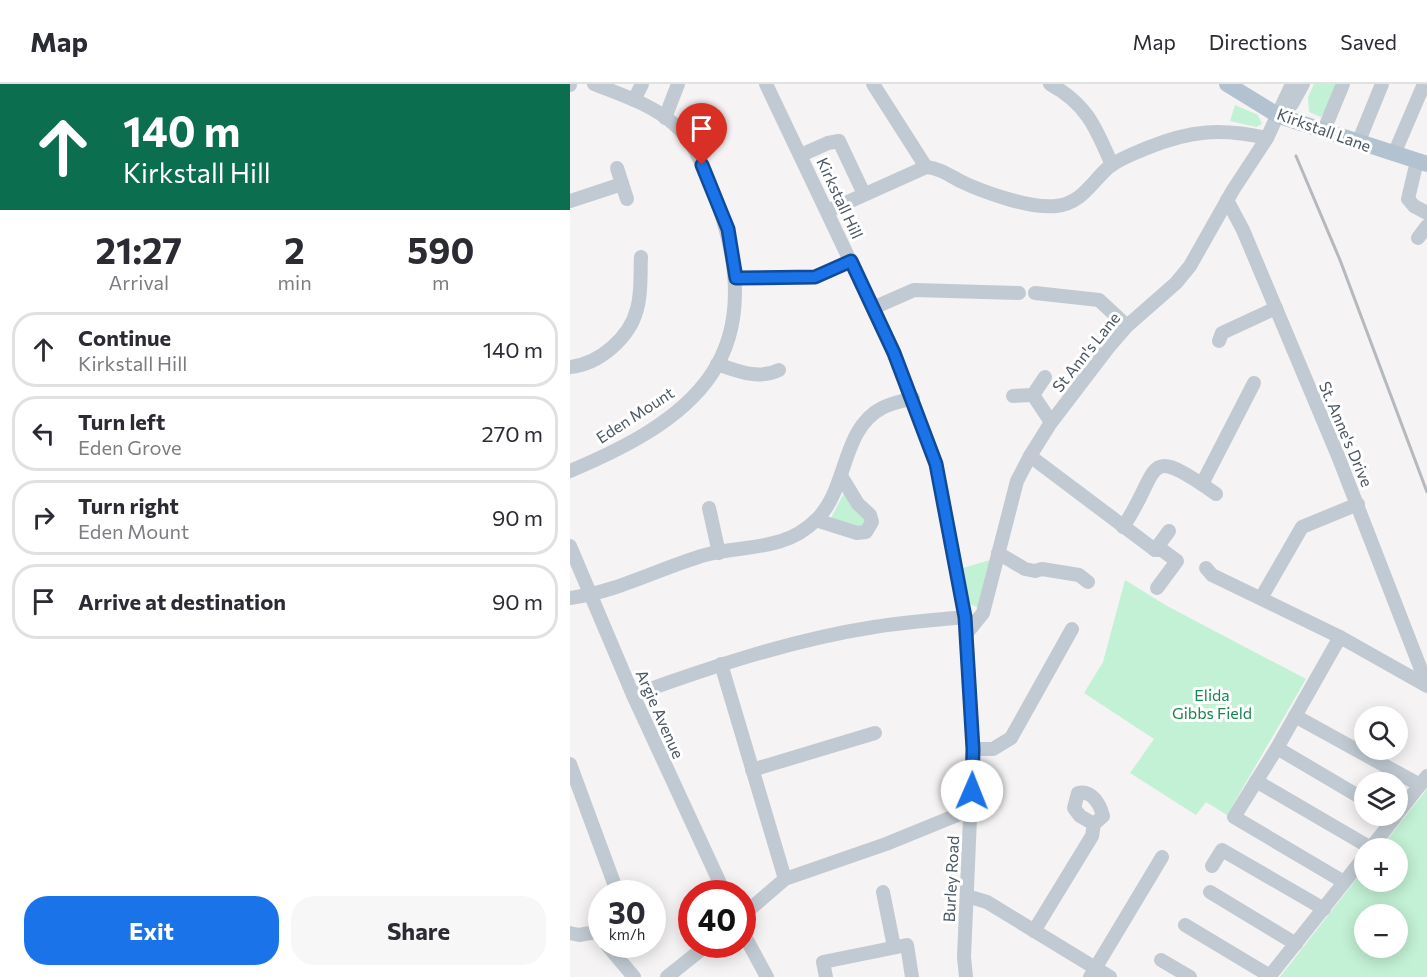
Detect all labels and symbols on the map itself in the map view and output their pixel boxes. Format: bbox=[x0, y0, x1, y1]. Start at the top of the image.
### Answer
pin bbox=[676, 103, 727, 165]
street label: Kirkstall Lane bbox=[1275, 104, 1374, 155]
street label: Kirkstall Hill bbox=[813, 154, 868, 241]
street label: St Ann's Lane bbox=[1048, 308, 1123, 395]
street label: St. Anne's Drive bbox=[1316, 378, 1377, 489]
street label: Eden Mount bbox=[592, 382, 678, 447]
street label: Argie Avenue bbox=[632, 667, 688, 761]
park label: Elida Gibbs Field bbox=[1172, 685, 1252, 722]
position arrow bbox=[940, 759, 1004, 823]
street label: Burley Road bbox=[939, 835, 962, 923]
speed limit sign: 40 bbox=[678, 880, 756, 958]

